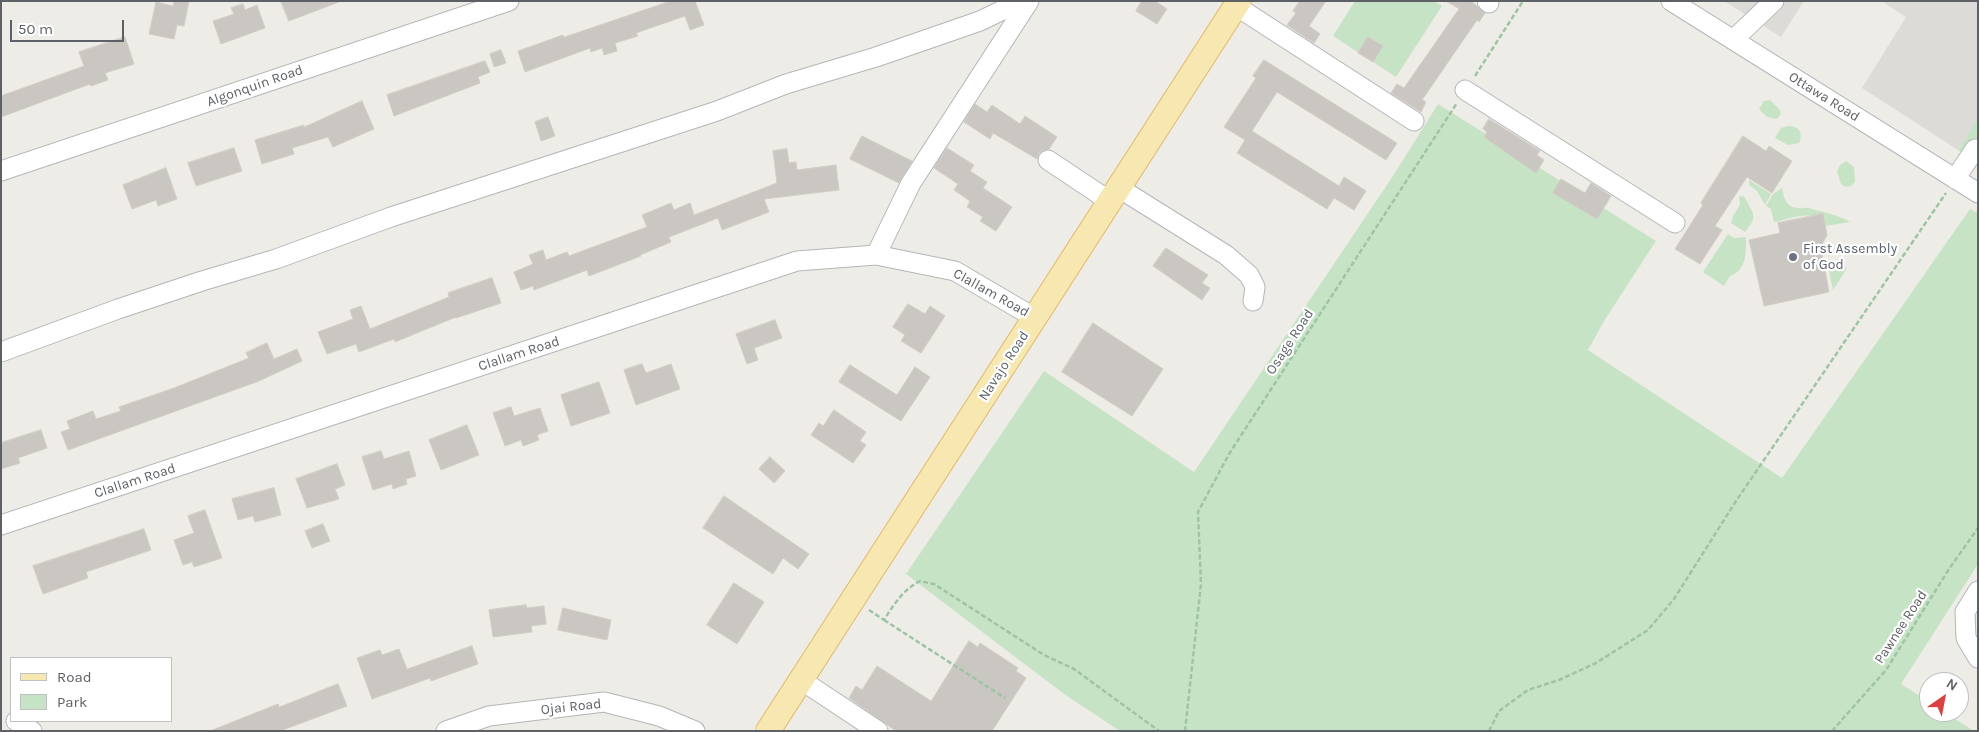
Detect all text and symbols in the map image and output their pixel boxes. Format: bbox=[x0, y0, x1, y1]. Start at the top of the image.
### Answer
scale bar bbox=[12, 10, 126, 42]
text: 50 m bbox=[18, 20, 53, 38]
street label: Algonquin Road bbox=[205, 62, 305, 110]
street label: Ottawa Road bbox=[1785, 69, 1863, 125]
place label: First Assembly of God bbox=[1803, 241, 1897, 274]
marker: First Assembly of God bbox=[1787, 251, 1799, 263]
street label: Clallam Road bbox=[950, 265, 1032, 321]
street label: Osage Road bbox=[1263, 306, 1317, 378]
street label: Navajo Road bbox=[975, 328, 1033, 404]
street label: Clallam Road bbox=[476, 333, 562, 375]
street label: Clallam Road bbox=[92, 460, 178, 502]
street label: Pawnee Road bbox=[1871, 587, 1931, 667]
legend bbox=[10, 657, 172, 722]
text: Road bbox=[57, 668, 92, 686]
north arrow bbox=[1919, 672, 1969, 722]
text: N bbox=[1943, 675, 1961, 695]
text: Park bbox=[57, 693, 87, 711]
street label: Ojai Road bbox=[540, 695, 602, 719]

